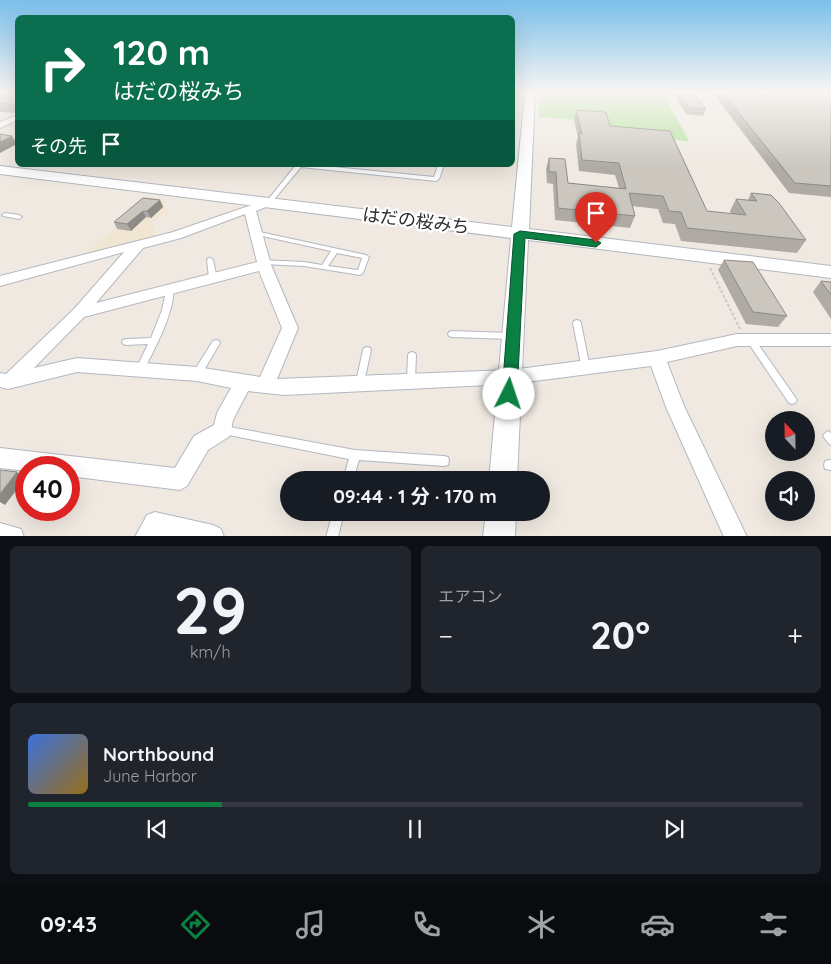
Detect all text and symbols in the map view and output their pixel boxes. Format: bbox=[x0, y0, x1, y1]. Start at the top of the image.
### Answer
text: 120 m bbox=[113, 30, 210, 74]
icon: right bbox=[30, 35, 95, 100]
text: はだの桜みち bbox=[113, 77, 245, 105]
icon: arrive bbox=[97, 130, 125, 158]
text: その先 bbox=[30, 134, 87, 158]
pin bbox=[575, 192, 617, 243]
icon: arrive bbox=[582, 199, 610, 227]
street label: はだの桜みち bbox=[361, 203, 471, 238]
position arrow bbox=[482, 367, 534, 419]
north arrow bbox=[765, 411, 815, 461]
map controls bbox=[765, 411, 815, 521]
speed limit sign: 40 bbox=[15, 456, 80, 521]
button: sound bbox=[765, 471, 815, 521]
text: 09:44 · 1 分 · 170 m bbox=[333, 484, 497, 508]
text: 29 bbox=[173, 569, 247, 650]
text: エアコン bbox=[439, 586, 503, 606]
text: 20° bbox=[590, 611, 650, 659]
text: − bbox=[439, 618, 453, 653]
text: + bbox=[787, 618, 803, 653]
text: km/h bbox=[190, 642, 231, 662]
text: Northbound bbox=[103, 742, 214, 766]
text: June Harbor bbox=[103, 766, 197, 786]
icon: previous bbox=[143, 815, 171, 843]
icon: pause bbox=[401, 815, 429, 843]
icon: next bbox=[660, 815, 688, 843]
icon: directions bbox=[178, 907, 213, 942]
icon: music bbox=[293, 907, 328, 942]
icon: phone bbox=[409, 907, 444, 942]
icon: climate bbox=[524, 907, 559, 942]
icon: car bbox=[640, 907, 675, 942]
icon: filters bbox=[756, 907, 791, 942]
text: 09:43 bbox=[40, 910, 97, 938]

